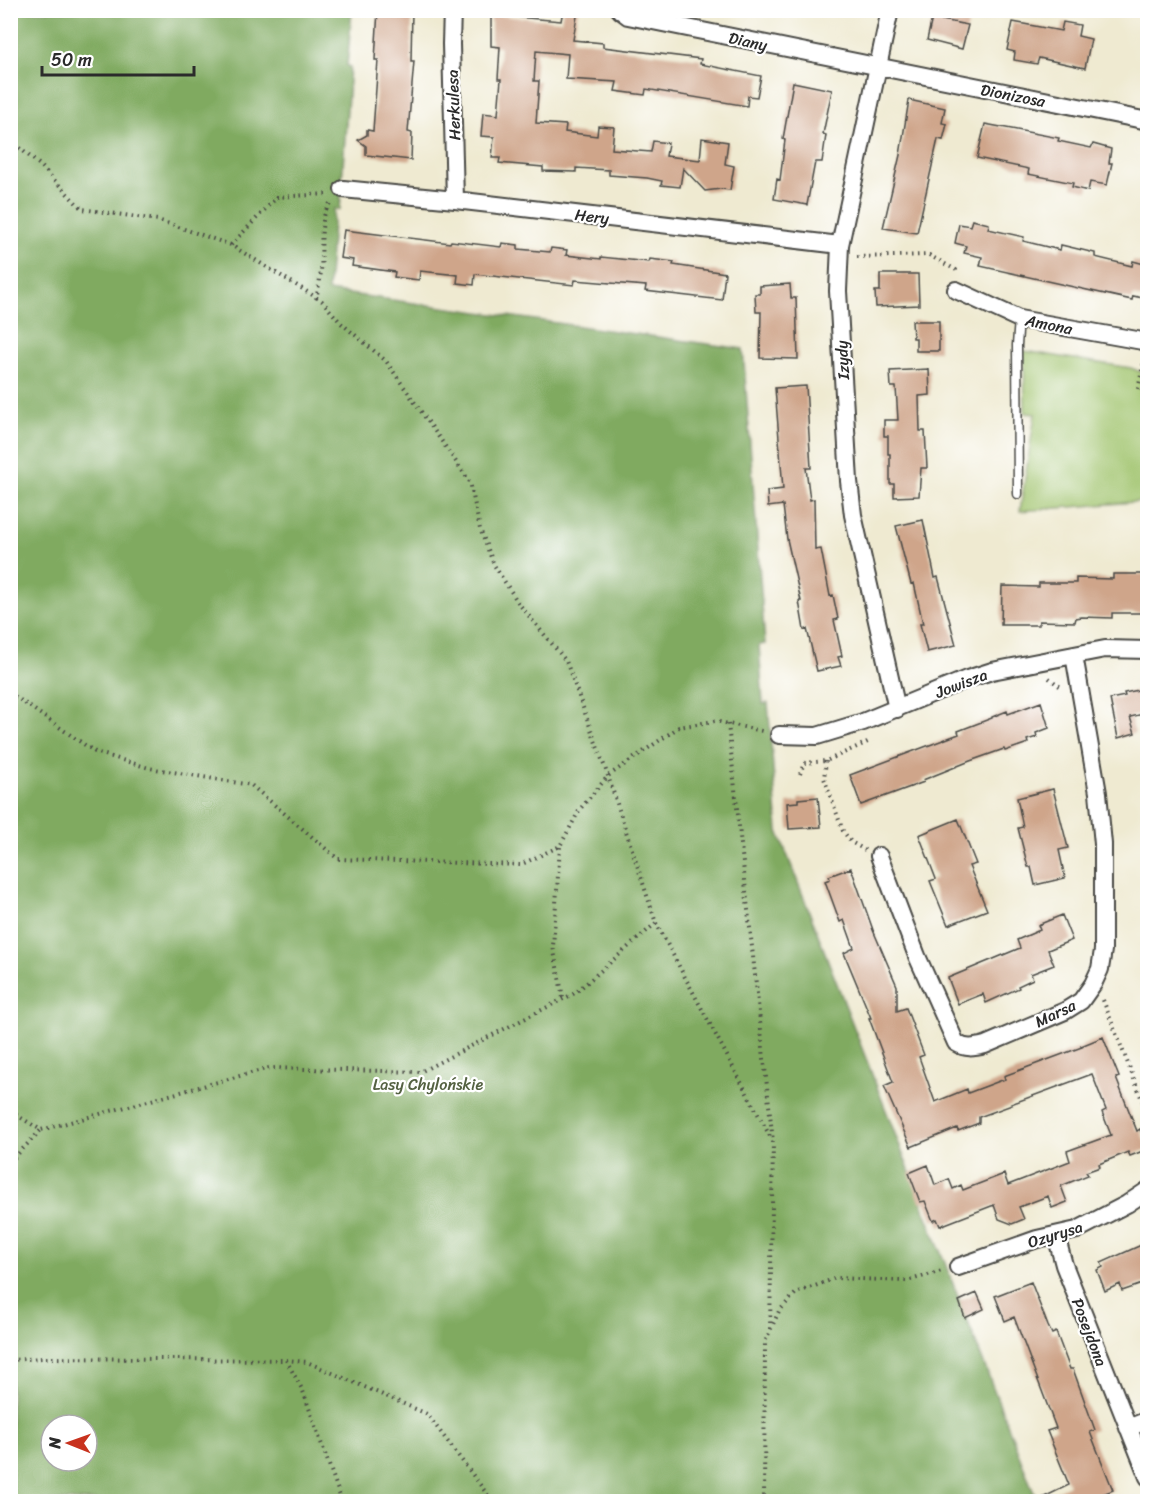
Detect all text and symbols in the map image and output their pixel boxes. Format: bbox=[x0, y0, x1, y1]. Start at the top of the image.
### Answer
street label: Diany bbox=[726, 23, 771, 60]
scale bar bbox=[42, 39, 194, 77]
text: 50 m bbox=[51, 44, 92, 76]
street label: Herkulesa bbox=[438, 69, 469, 141]
street label: Dionizosa bbox=[978, 75, 1049, 116]
street label: Hery bbox=[573, 200, 611, 233]
street label: Amona bbox=[1022, 306, 1076, 343]
street label: Izydy bbox=[827, 339, 858, 381]
street label: Jowisza bbox=[930, 660, 992, 707]
street label: Marsa bbox=[1030, 991, 1082, 1036]
park label: Lasy Chylońskie bbox=[373, 1070, 483, 1099]
street label: Ozyrysa bbox=[1024, 1212, 1086, 1257]
street label: Posejdona bbox=[1063, 1294, 1116, 1371]
north arrow bbox=[39, 1413, 99, 1473]
text: N bbox=[40, 1436, 69, 1450]

